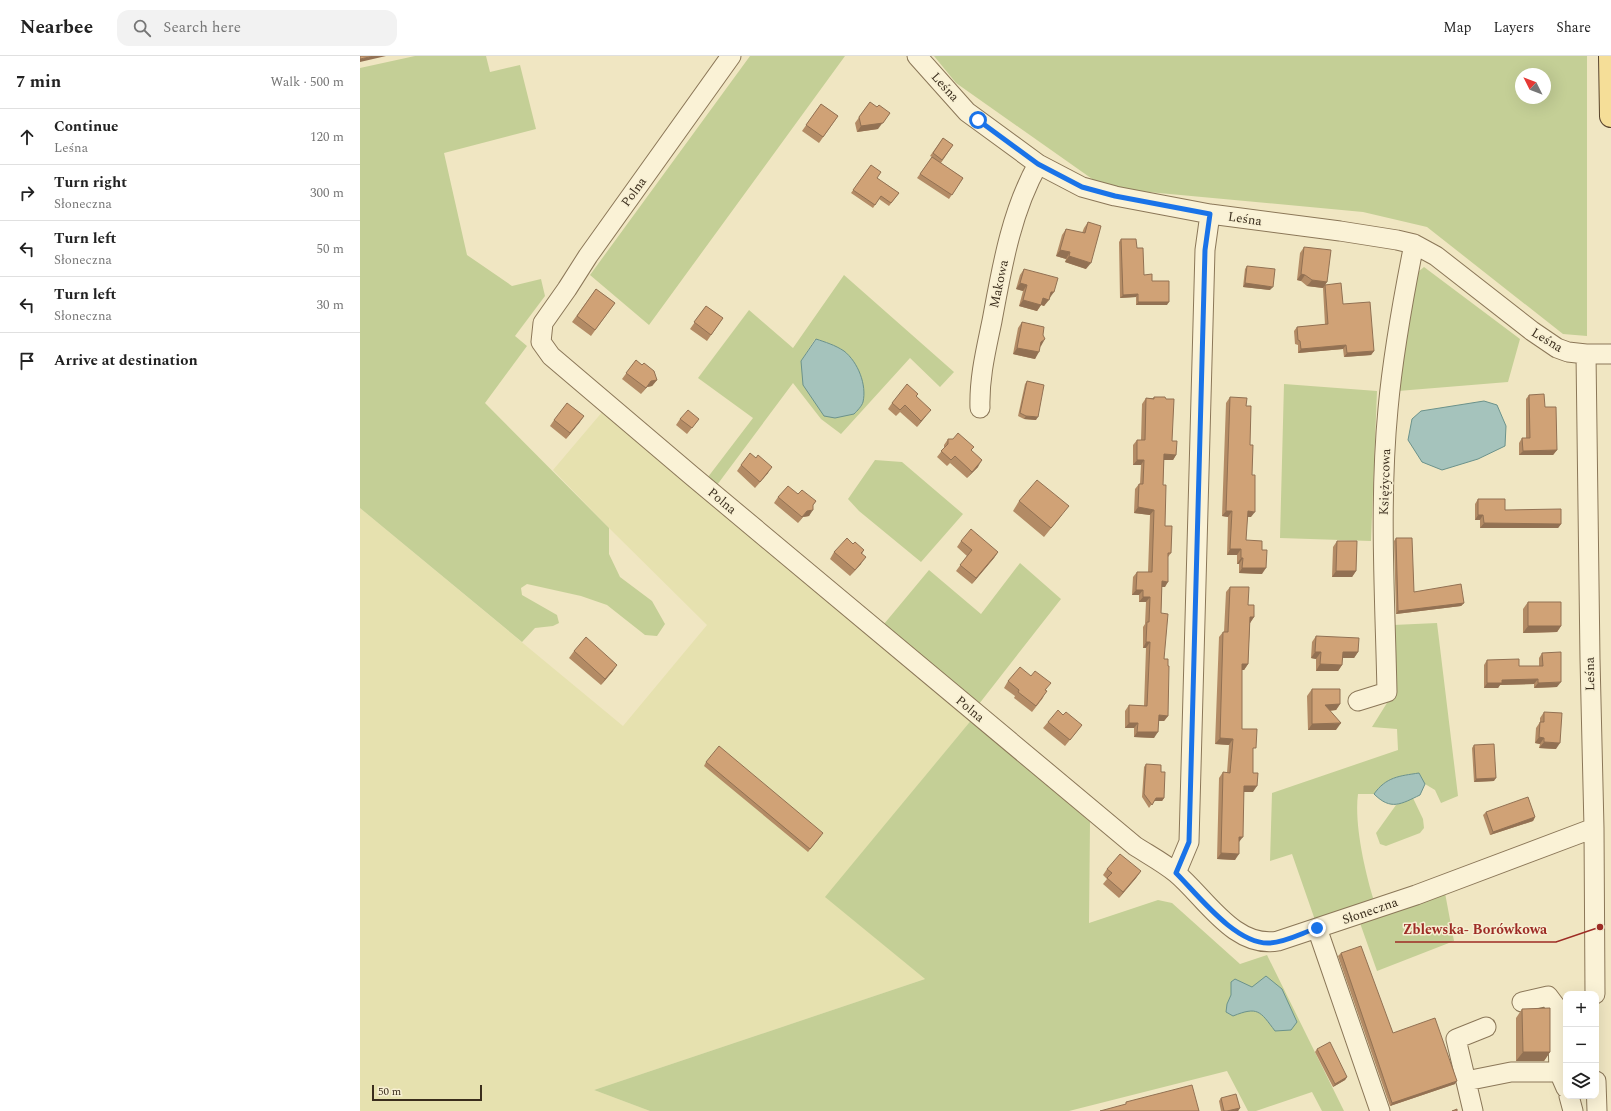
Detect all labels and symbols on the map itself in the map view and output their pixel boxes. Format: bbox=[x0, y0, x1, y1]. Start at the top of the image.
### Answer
street label: Leśna bbox=[926, 68, 964, 107]
north arrow bbox=[1515, 68, 1551, 104]
route start bbox=[969, 111, 987, 129]
street label: Polna bbox=[616, 172, 652, 211]
street label: Leśna bbox=[1227, 207, 1264, 231]
street label: Makowa bbox=[984, 257, 1014, 310]
street label: Leśna bbox=[1527, 323, 1567, 358]
street label: Księżycowa bbox=[1374, 448, 1396, 516]
street label: Polna bbox=[703, 483, 741, 520]
street label: Leśna bbox=[1580, 656, 1600, 691]
street label: Polna bbox=[951, 691, 989, 728]
street label: Słoneczna bbox=[1339, 892, 1401, 930]
callout: Zblewska- Borówkowa bbox=[1395, 916, 1556, 942]
route end bbox=[1308, 919, 1326, 937]
text: Zblewska- Borówkowa bbox=[1403, 919, 1548, 940]
scale bar bbox=[372, 1083, 482, 1102]

